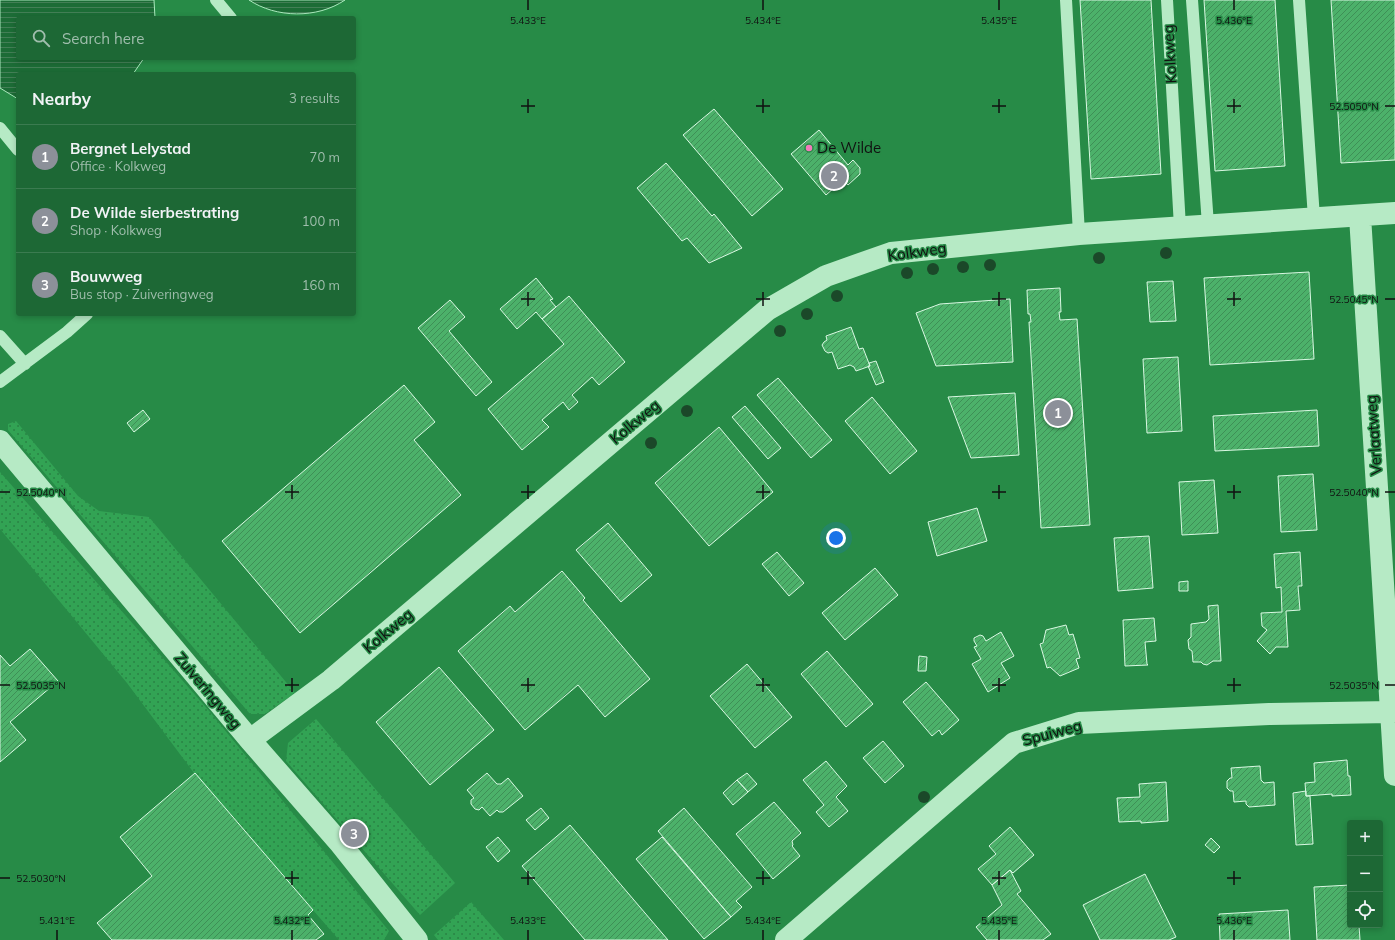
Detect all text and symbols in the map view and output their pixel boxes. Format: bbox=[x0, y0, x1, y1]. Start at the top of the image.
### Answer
text: 5.433°E bbox=[510, 14, 546, 27]
text: 5.434°E bbox=[745, 14, 781, 27]
text: 5.435°E bbox=[981, 14, 1017, 27]
text: 5.436°E bbox=[1216, 14, 1252, 27]
search box bbox=[16, 16, 356, 60]
street label: Kolkweg bbox=[1158, 24, 1181, 84]
icon: search bbox=[30, 27, 52, 49]
text: Search here bbox=[62, 29, 144, 48]
text: Nearby bbox=[32, 88, 91, 109]
text: 3 results bbox=[289, 90, 340, 106]
text: 52.5050°N bbox=[1329, 100, 1379, 113]
place label: De Wilde bbox=[817, 138, 881, 157]
text: Bergnet Lelystad bbox=[70, 139, 191, 158]
marker: De Wilde bbox=[804, 143, 814, 153]
text: 1 bbox=[41, 149, 49, 165]
text: 70 m bbox=[310, 149, 340, 165]
text: Office · Kolkweg bbox=[70, 158, 166, 174]
pin: 2 bbox=[821, 161, 847, 191]
text: De Wilde sierbestrating bbox=[70, 203, 239, 222]
text: 2 bbox=[41, 213, 49, 229]
text: 100 m bbox=[302, 213, 340, 229]
text: Shop · Kolkweg bbox=[70, 222, 162, 238]
street label: Kolkweg bbox=[886, 238, 948, 265]
text: Bouwweg bbox=[70, 267, 142, 286]
text: 3 bbox=[41, 277, 49, 293]
text: 160 m bbox=[302, 277, 340, 293]
text: Bus stop · Zuiveringweg bbox=[70, 286, 214, 302]
text: 52.5045°N bbox=[1329, 293, 1379, 306]
street label: Verlaatweg bbox=[1361, 394, 1386, 476]
street label: Kolkweg bbox=[606, 395, 663, 448]
pin: 1 bbox=[1045, 398, 1071, 428]
text: 52.5040°N bbox=[16, 486, 66, 499]
text: 52.5040°N bbox=[1329, 486, 1379, 499]
your location bbox=[826, 528, 846, 548]
street label: Kolkweg bbox=[359, 604, 416, 657]
street label: Zuiveringweg bbox=[171, 649, 246, 733]
text: 52.5035°N bbox=[16, 679, 66, 692]
text: 52.5035°N bbox=[1329, 679, 1379, 692]
street label: Spuiweg bbox=[1020, 715, 1084, 750]
pin: 3 bbox=[341, 819, 367, 849]
map controls bbox=[1347, 820, 1383, 928]
button: + bbox=[1347, 820, 1383, 856]
button: − bbox=[1347, 856, 1383, 892]
text: 52.5030°N bbox=[16, 872, 66, 885]
button: locate bbox=[1347, 892, 1383, 928]
text: 5.431°E bbox=[39, 914, 75, 927]
text: 5.432°E bbox=[274, 914, 310, 927]
text: 5.433°E bbox=[510, 914, 546, 927]
text: 5.434°E bbox=[745, 914, 781, 927]
text: 5.435°E bbox=[981, 914, 1017, 927]
text: 5.436°E bbox=[1216, 914, 1252, 927]

